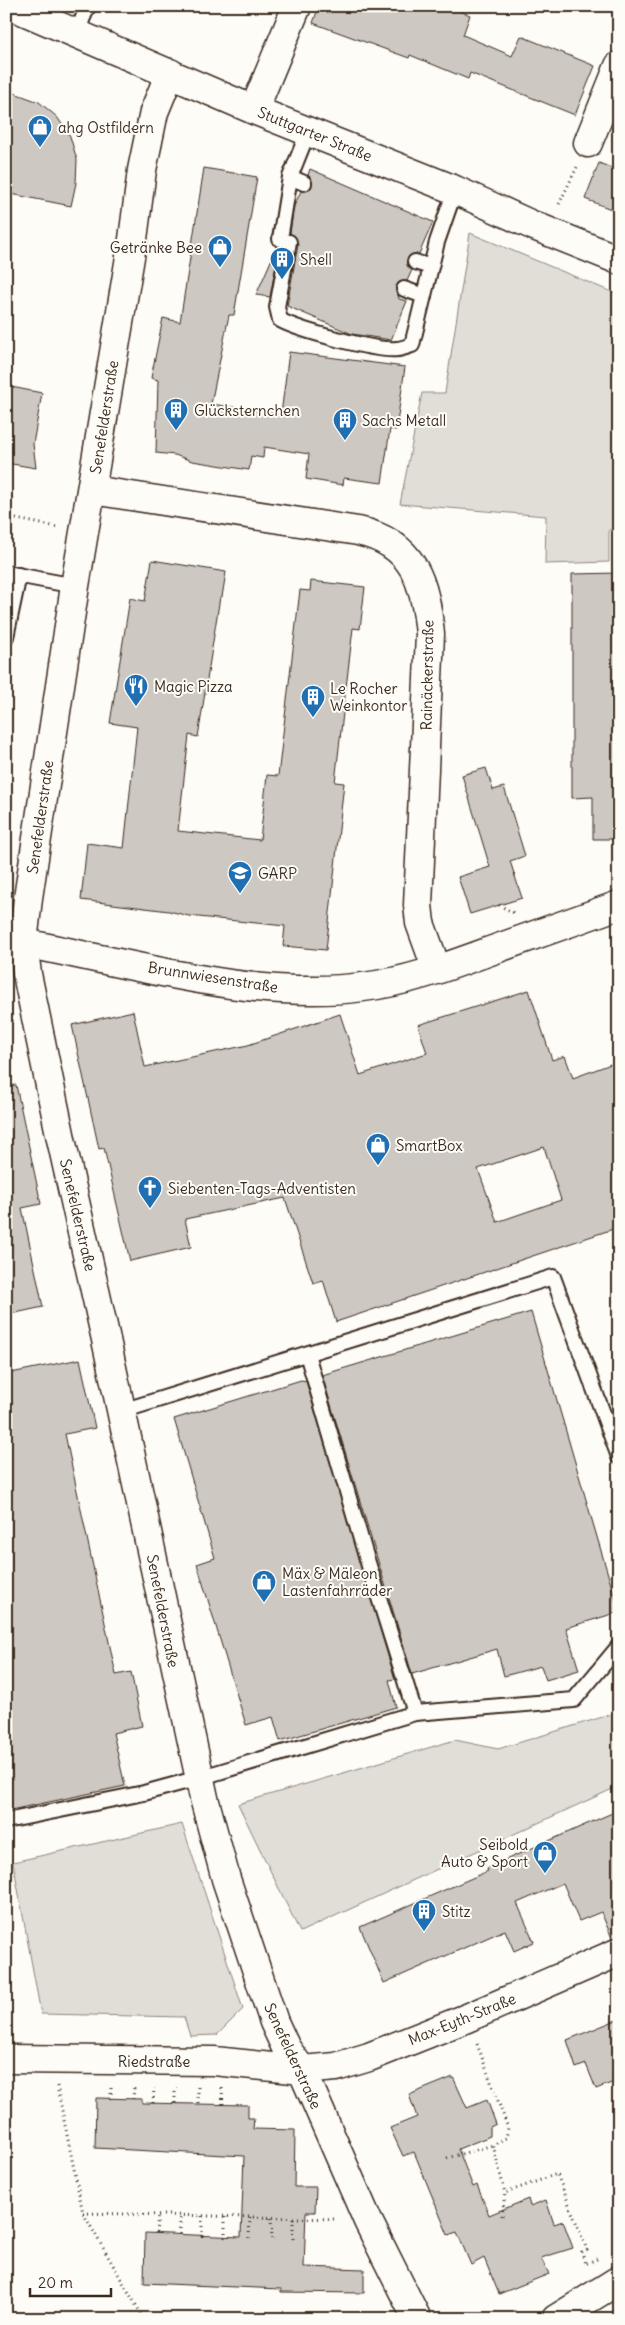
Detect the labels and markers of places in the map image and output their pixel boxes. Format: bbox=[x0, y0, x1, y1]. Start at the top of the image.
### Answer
shop icon: ahg Ostfildern bbox=[27, 114, 53, 148]
place label: ahg Ostfildern bbox=[58, 118, 154, 137]
shop icon: Getränke Bee bbox=[207, 234, 233, 268]
place label: Getränke Bee bbox=[110, 238, 202, 257]
building icon: Shell bbox=[269, 246, 295, 280]
place label: Shell bbox=[300, 250, 332, 269]
building icon: Glücksternchen bbox=[163, 397, 189, 431]
place label: Glücksternchen bbox=[194, 401, 300, 420]
building icon: Sachs Metall bbox=[332, 407, 358, 441]
place label: Sachs Metall bbox=[362, 411, 446, 430]
restaurant icon: Magic Pizza bbox=[123, 673, 149, 707]
place label: Magic Pizza bbox=[154, 677, 233, 696]
place label: Le Rocher Weinkontor bbox=[330, 679, 407, 715]
building icon: Le Rocher Weinkontor bbox=[300, 684, 326, 718]
school or university icon: GARP bbox=[227, 860, 253, 894]
place label: GARP bbox=[258, 864, 297, 883]
shop icon: SmartBox bbox=[365, 1132, 391, 1166]
place label: SmartBox bbox=[396, 1136, 463, 1155]
church icon: Siebenten-Tags-Adventisten bbox=[137, 1175, 163, 1209]
place label: Siebenten-Tags-Adventisten bbox=[168, 1179, 356, 1198]
place label: Mäx & Mäleon Lastenfahrräder bbox=[282, 1564, 392, 1600]
shop icon: Mäx & Mäleon Lastenfahrräder bbox=[251, 1569, 277, 1603]
place label: Seibold Auto & Sport bbox=[441, 1835, 528, 1871]
shop icon: Seibold Auto & Sport bbox=[532, 1840, 558, 1874]
building icon: Stitz bbox=[411, 1898, 437, 1932]
place label: Stitz bbox=[442, 1902, 471, 1921]

